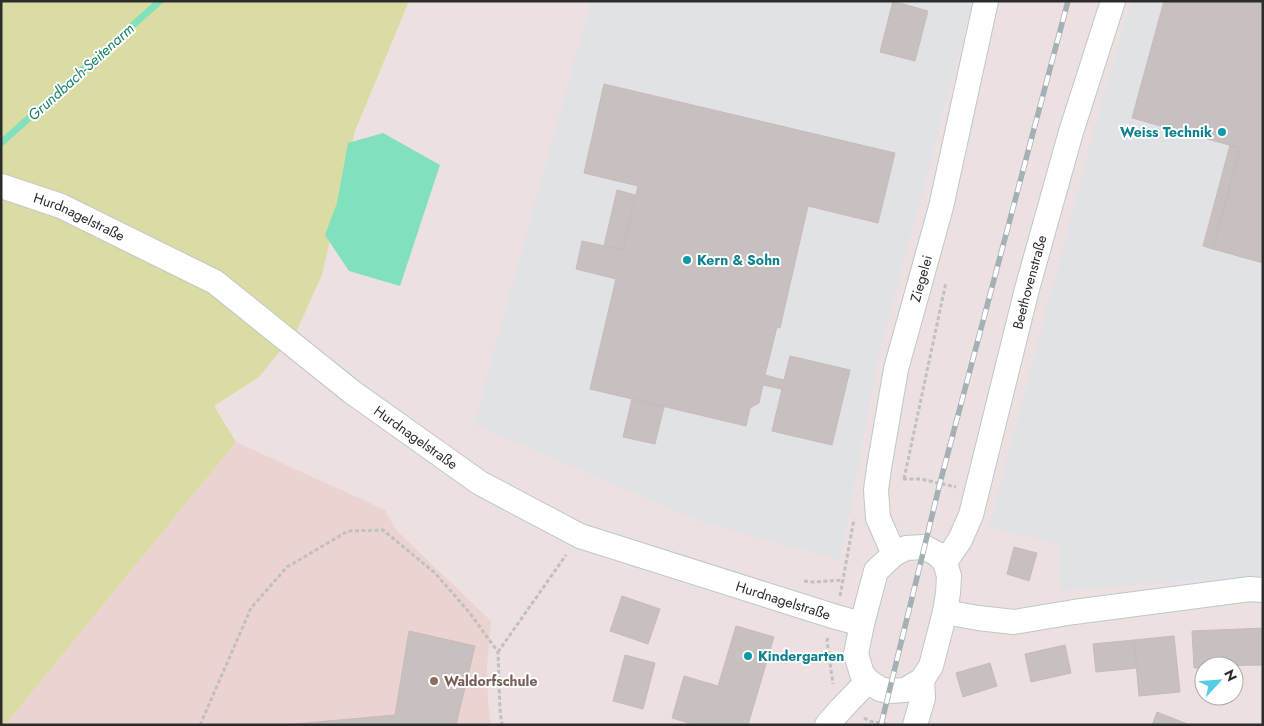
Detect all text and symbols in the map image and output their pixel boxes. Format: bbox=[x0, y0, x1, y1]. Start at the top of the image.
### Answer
water label: Grundbach-Seitenarm bbox=[23, 18, 139, 126]
place label: Weiss Technik bbox=[1120, 122, 1212, 142]
marker: Weiss Technik bbox=[1216, 126, 1228, 138]
street label: Hurdnagelstraße bbox=[31, 188, 128, 246]
street label: Beethovenstraße bbox=[1007, 233, 1052, 331]
place label: Kern & Sohn bbox=[697, 250, 780, 270]
street label: Ziegelei bbox=[905, 253, 937, 304]
marker: Kern & Sohn bbox=[681, 254, 693, 266]
street label: Hurdnagelstraße bbox=[370, 401, 462, 474]
street label: Hurdnagelstraße bbox=[733, 576, 833, 625]
place label: Kindergarten bbox=[758, 646, 844, 666]
marker: Kindergarten bbox=[742, 650, 754, 662]
north arrow bbox=[1194, 656, 1244, 706]
text: N bbox=[1219, 666, 1242, 685]
place label: Waldorfschule bbox=[444, 671, 537, 691]
marker: Waldorfschule bbox=[428, 675, 440, 687]

